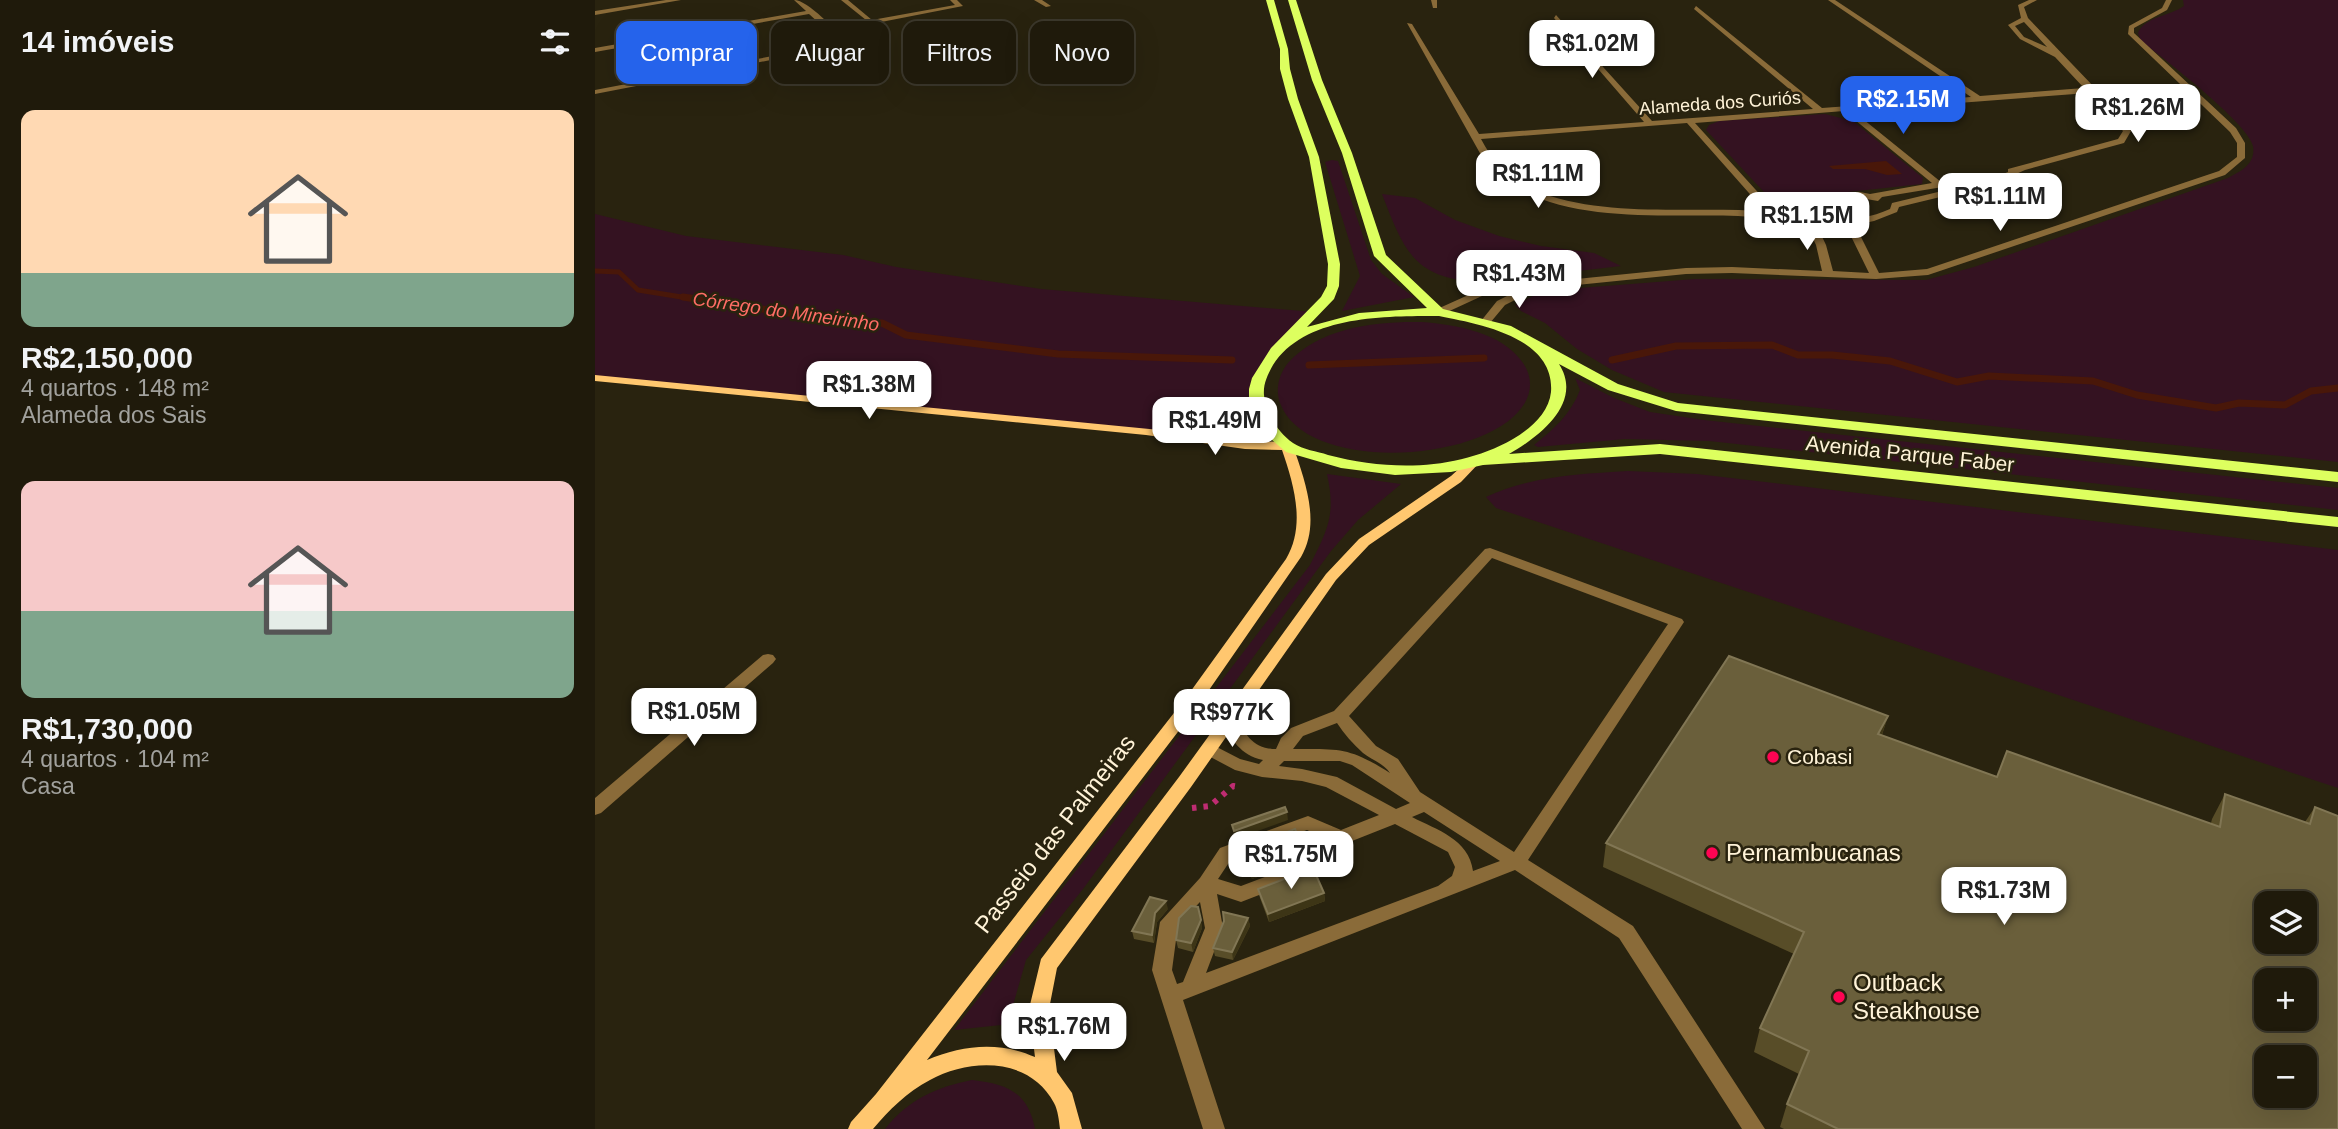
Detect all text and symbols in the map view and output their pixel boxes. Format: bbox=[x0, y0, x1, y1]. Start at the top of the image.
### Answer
pin: R$1.02M bbox=[1527, 20, 1657, 80]
chip: Comprar bbox=[616, 21, 757, 84]
chip: Alugar bbox=[771, 21, 889, 84]
chip: Filtros bbox=[903, 21, 1016, 84]
chip: Novo bbox=[1030, 21, 1134, 84]
icon: filters bbox=[536, 23, 574, 61]
text: 14 imóveis bbox=[21, 25, 174, 58]
text: R$1.02M bbox=[1545, 30, 1639, 56]
pin: R$2.15M bbox=[1838, 76, 1968, 136]
pin: R$1.26M bbox=[2073, 85, 2203, 144]
text: R$2.15M bbox=[1856, 86, 1950, 112]
street label: Alameda dos Curiós bbox=[1638, 87, 1802, 119]
text: R$1.26M bbox=[2091, 94, 2185, 120]
pin: R$1.11M bbox=[1473, 150, 1603, 210]
icon: home bbox=[235, 156, 361, 282]
text: R$1.11M bbox=[1492, 160, 1584, 186]
pin: R$1.11M bbox=[1935, 174, 2065, 233]
text: R$1.11M bbox=[1954, 183, 2046, 209]
pin: R$1.15M bbox=[1742, 192, 1872, 252]
text: R$1.15M bbox=[1760, 202, 1854, 228]
pin: R$1.43M bbox=[1454, 250, 1584, 310]
text: R$1.43M bbox=[1472, 260, 1566, 286]
water label: Córrego do Mineirinho bbox=[691, 288, 880, 335]
text: R$2,150,000 bbox=[21, 341, 193, 374]
pin: R$1.38M bbox=[804, 362, 934, 421]
text: R$1.38M bbox=[822, 371, 916, 397]
text: 4 quartos · 148 m² bbox=[21, 375, 209, 401]
pin: R$1.49M bbox=[1150, 398, 1280, 457]
text: Alameda dos Sais bbox=[21, 402, 206, 428]
text: R$1.49M bbox=[1168, 407, 1262, 433]
street label: Avenida Parque Faber bbox=[1805, 431, 2016, 476]
icon: home bbox=[235, 527, 361, 653]
pin: R$1.05M bbox=[629, 688, 759, 748]
pin: R$977K bbox=[1175, 690, 1289, 749]
text: R$1.05M bbox=[647, 698, 741, 724]
text: R$977K bbox=[1190, 699, 1274, 725]
text: R$1,730,000 bbox=[21, 712, 193, 745]
street label: Passeio das Palmeiras bbox=[969, 729, 1140, 938]
place label: Cobasi bbox=[1787, 745, 1852, 768]
text: 4 quartos · 104 m² bbox=[21, 746, 209, 772]
marker: Cobasi bbox=[1765, 749, 1781, 765]
text: Casa bbox=[21, 773, 75, 799]
pin: R$1.75M bbox=[1226, 832, 1356, 891]
place label: Pernambucanas bbox=[1726, 839, 1901, 866]
text: R$1.75M bbox=[1244, 841, 1338, 867]
marker: Pernambucanas bbox=[1704, 845, 1720, 861]
pin: R$1.73M bbox=[1939, 867, 2069, 927]
text: R$1.73M bbox=[1957, 877, 2051, 903]
map controls bbox=[2254, 891, 2317, 1108]
button: layers bbox=[2254, 891, 2317, 954]
button: + bbox=[2254, 968, 2317, 1031]
place label: Outback Steakhouse bbox=[1853, 969, 1980, 1024]
marker: Outback Steakhouse bbox=[1831, 989, 1847, 1005]
pin: R$1.76M bbox=[999, 1004, 1129, 1063]
text: R$1.76M bbox=[1017, 1013, 1111, 1039]
button: − bbox=[2254, 1045, 2317, 1108]

